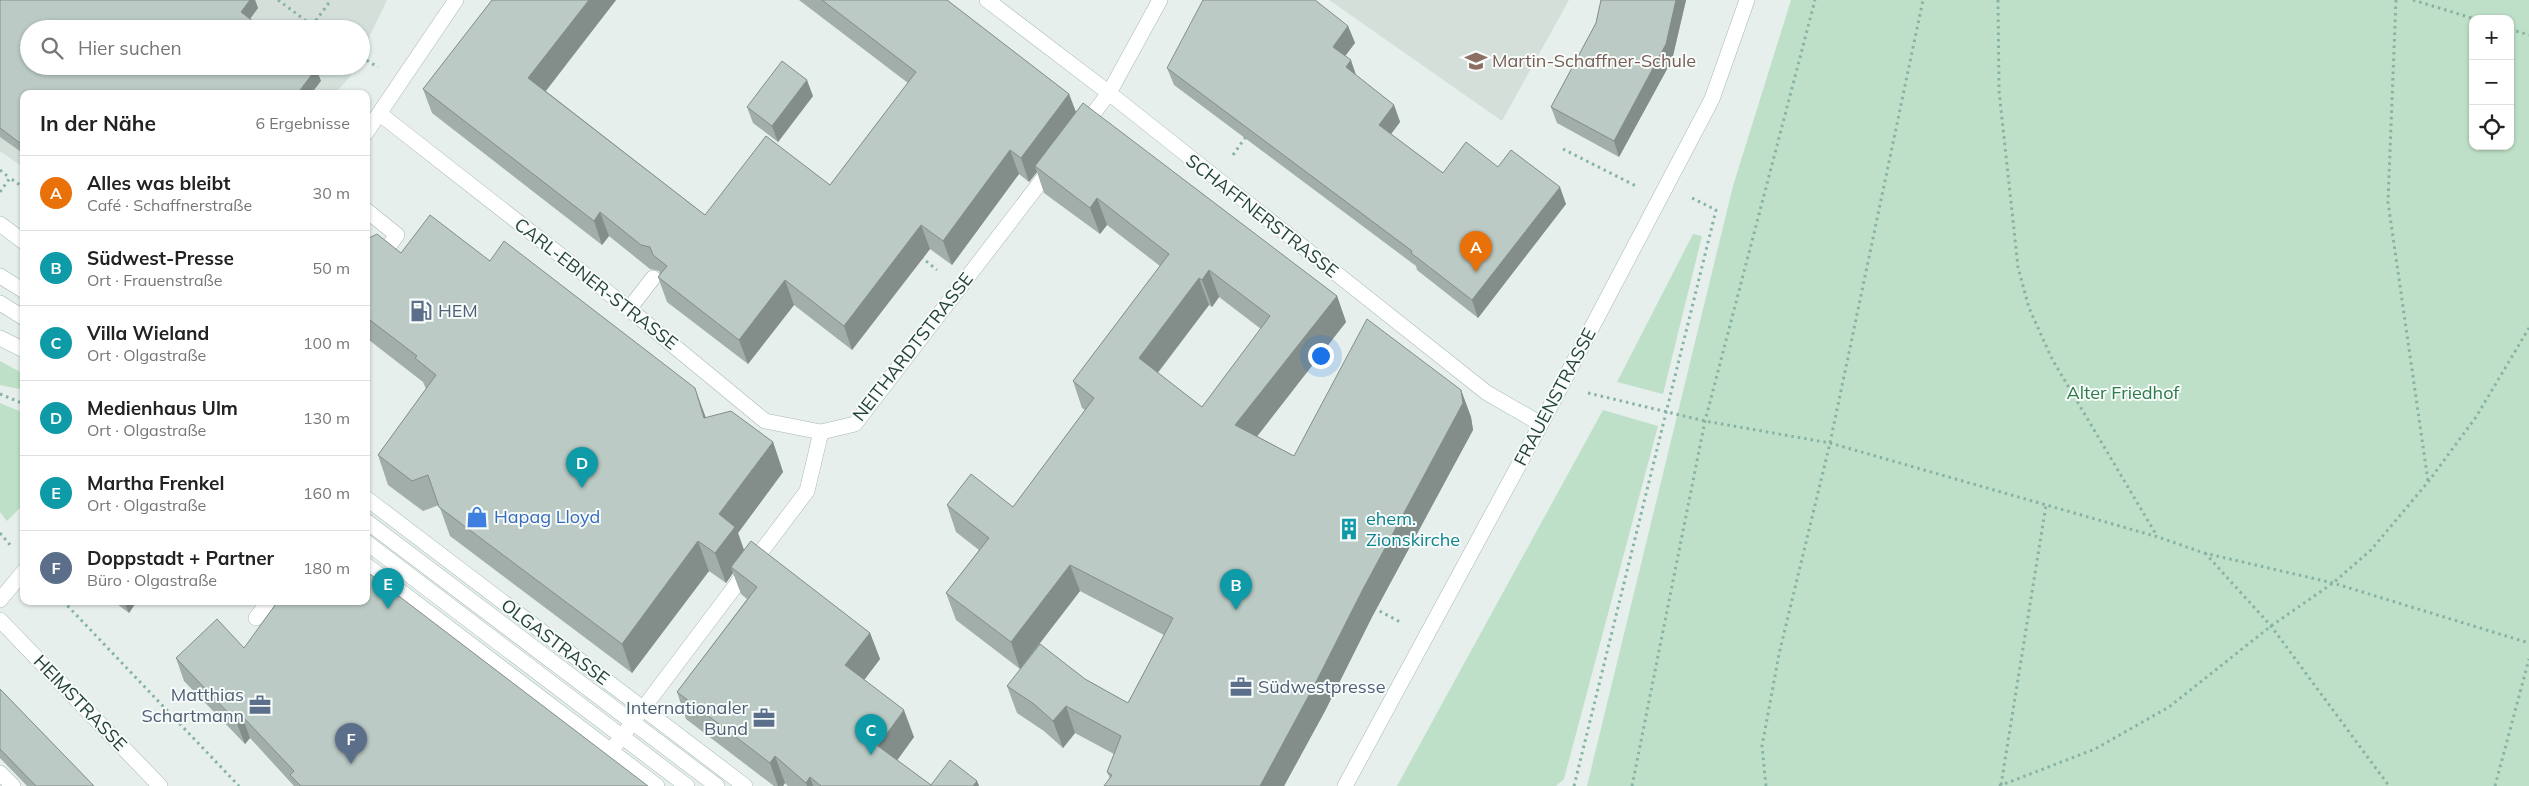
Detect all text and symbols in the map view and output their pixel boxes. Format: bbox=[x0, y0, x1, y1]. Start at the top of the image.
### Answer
map controls bbox=[2469, 15, 2514, 150]
button: + bbox=[2469, 15, 2514, 60]
search box bbox=[20, 20, 370, 75]
icon: search bbox=[38, 34, 66, 62]
text: Hier suchen bbox=[78, 36, 182, 60]
school or university icon: Martin-Schaffner-Schule bbox=[1463, 48, 1489, 74]
place label: Martin-Schaffner-Schule bbox=[1492, 49, 1696, 72]
button: − bbox=[2469, 60, 2514, 105]
button: locate bbox=[2469, 105, 2514, 150]
text: In der Nähe bbox=[40, 110, 156, 136]
text: 6 Ergebnisse bbox=[255, 113, 350, 133]
street label: SCHAFFNERSTRASSE bbox=[1181, 149, 1343, 282]
text: Alles was bleibt bbox=[87, 171, 230, 195]
text: A bbox=[50, 183, 62, 203]
text: 30 m bbox=[313, 183, 350, 203]
text: Café · Schaffnerstraße bbox=[87, 195, 252, 215]
street label: CARL-EBNER-STRASSE bbox=[510, 213, 683, 355]
pin: A bbox=[1460, 231, 1492, 272]
text: Südwest-Presse bbox=[87, 246, 234, 270]
text: B bbox=[50, 258, 62, 278]
text: 50 m bbox=[313, 258, 350, 278]
street label: NEITHARDTSTRASSE bbox=[847, 268, 978, 426]
text: Ort · Frauenstraße bbox=[87, 270, 222, 290]
fuel station icon: HEM bbox=[408, 298, 434, 324]
place label: HEM bbox=[438, 299, 478, 322]
text: Villa Wieland bbox=[87, 321, 209, 345]
street label: FRAUENSTRASSE bbox=[1509, 324, 1601, 470]
text: C bbox=[51, 333, 61, 353]
text: 100 m bbox=[303, 333, 350, 353]
your location bbox=[1308, 343, 1334, 369]
text: Ort · Olgastraße bbox=[87, 345, 206, 365]
park label: Alter Friedhof bbox=[2067, 381, 2180, 404]
text: Medienhaus Ulm bbox=[87, 396, 238, 420]
text: D bbox=[50, 408, 62, 428]
text: 130 m bbox=[303, 408, 350, 428]
text: Ort · Olgastraße bbox=[87, 420, 206, 440]
pin: D bbox=[566, 447, 598, 488]
text: Martha Frenkel bbox=[87, 471, 225, 495]
text: E bbox=[51, 483, 61, 503]
text: 160 m bbox=[303, 483, 350, 503]
text: Ort · Olgastraße bbox=[87, 495, 206, 515]
shop icon: Hapag Lloyd bbox=[464, 504, 490, 530]
place label: Hapag Lloyd bbox=[494, 505, 600, 528]
place label: ehem. Zionskirche bbox=[1366, 507, 1460, 551]
building icon: ehem. Zionskirche bbox=[1336, 516, 1362, 542]
text: Doppstadt + Partner bbox=[87, 546, 274, 570]
text: F bbox=[51, 558, 61, 578]
text: 180 m bbox=[303, 558, 350, 578]
pin: E bbox=[372, 568, 404, 609]
pin: B bbox=[1220, 569, 1252, 610]
text: Büro · Olgastraße bbox=[87, 570, 217, 590]
street label: OLGASTRASSE bbox=[497, 593, 614, 690]
street label: HEIMSTRASSE bbox=[29, 650, 132, 755]
office icon: Südwestpresse bbox=[1228, 674, 1254, 700]
place label: Südwestpresse bbox=[1258, 675, 1386, 698]
place label: Matthias Schartmann bbox=[142, 683, 244, 727]
office icon: Matthias Schartmann bbox=[247, 692, 273, 718]
place label: Internationaler Bund bbox=[626, 696, 748, 740]
office icon: Internationaler Bund bbox=[751, 705, 777, 731]
pin: C bbox=[855, 714, 887, 755]
pin: F bbox=[335, 723, 367, 764]

